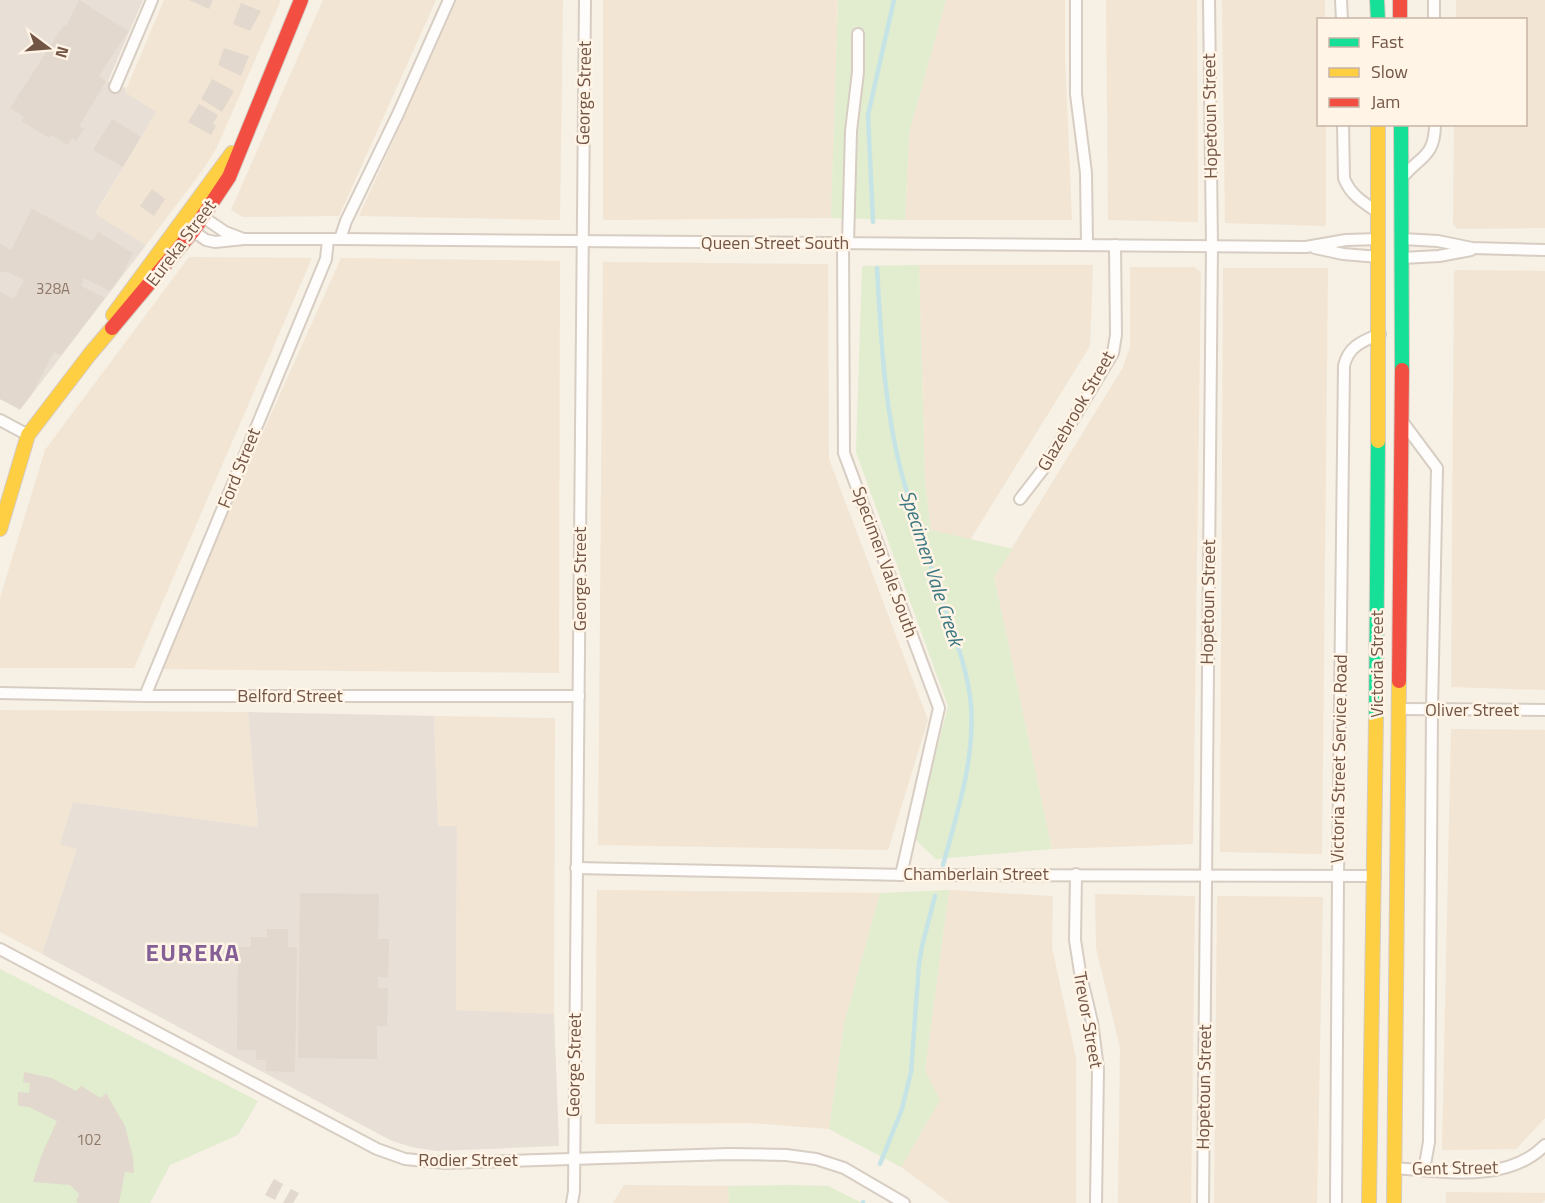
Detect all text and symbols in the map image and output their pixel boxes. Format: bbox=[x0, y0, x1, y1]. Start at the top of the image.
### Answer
north arrow bbox=[18, 18, 78, 78]
legend bbox=[1317, 18, 1527, 126]
text: Fast bbox=[1371, 28, 1404, 55]
street label: George Street bbox=[569, 40, 598, 145]
text: N bbox=[49, 43, 75, 61]
street label: Hopetoun Street bbox=[1195, 52, 1224, 179]
text: Slow bbox=[1371, 58, 1408, 85]
text: Jam bbox=[1371, 88, 1400, 115]
street label: Eureka Street bbox=[139, 193, 223, 292]
street label: Queen Street South bbox=[701, 229, 849, 256]
house number: 328A bbox=[36, 277, 70, 300]
street label: Glazebrook Street bbox=[1030, 345, 1121, 476]
street label: Ford Street bbox=[210, 423, 267, 512]
street label: Specimen Vale South bbox=[846, 483, 925, 641]
water label: Specimen Vale Creek bbox=[893, 486, 973, 652]
street label: George Street bbox=[566, 526, 593, 631]
street label: Hopetoun Street bbox=[1193, 538, 1222, 665]
street label: Victoria Street bbox=[1363, 609, 1390, 718]
street label: Victoria Street Service Road bbox=[1323, 654, 1354, 864]
street label: Belford Street bbox=[237, 682, 343, 709]
street label: Oliver Street bbox=[1425, 696, 1520, 723]
street label: Chamberlain Street bbox=[903, 860, 1049, 887]
district label: EUREKA bbox=[146, 934, 240, 970]
street label: Trevor Street bbox=[1067, 970, 1110, 1071]
street label: George Street bbox=[559, 1012, 588, 1117]
street label: Hopetoun Street bbox=[1189, 1023, 1218, 1150]
house number: 102 bbox=[76, 1128, 102, 1151]
street label: Rodier Street bbox=[418, 1146, 518, 1173]
street label: Gent Street bbox=[1412, 1153, 1499, 1182]

